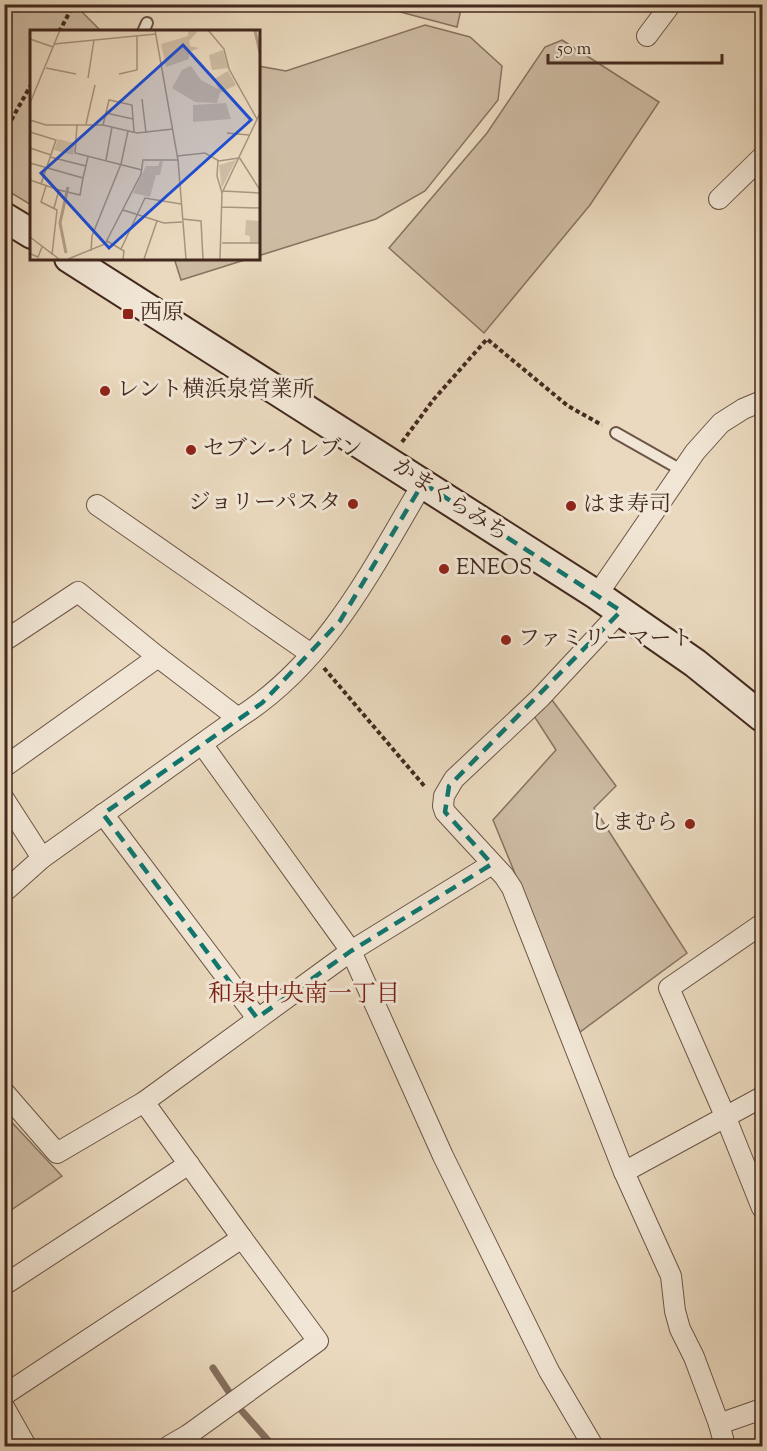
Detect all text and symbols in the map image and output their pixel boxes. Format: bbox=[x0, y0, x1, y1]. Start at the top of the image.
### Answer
scale bar bbox=[548, 27, 722, 65]
inset map bbox=[30, 30, 260, 260]
text: 50 m bbox=[556, 37, 592, 63]
place label: 西原 bbox=[140, 298, 184, 330]
marker: 西原 bbox=[121, 307, 135, 321]
place label: レント横浜泉営業所 bbox=[117, 375, 314, 407]
marker: レント横浜泉営業所 bbox=[98, 384, 112, 398]
place label: セブン-イレブン bbox=[203, 434, 363, 466]
marker: セブン-イレブン bbox=[184, 443, 198, 457]
street label: かまくらみち bbox=[386, 452, 514, 550]
place label: ジョリーパスタ bbox=[189, 488, 341, 520]
place label: はま寿司 bbox=[583, 490, 671, 522]
marker: ジョリーパスタ bbox=[346, 497, 360, 511]
marker: はま寿司 bbox=[564, 499, 578, 513]
place label: ENEOS bbox=[456, 553, 532, 585]
marker: ENEOS bbox=[437, 562, 451, 576]
place label: ファミリーマート bbox=[518, 624, 694, 656]
marker: ファミリーマート bbox=[499, 633, 513, 647]
place label: しまむら bbox=[590, 808, 678, 840]
marker: しまむら bbox=[683, 817, 697, 831]
district label: 和泉中央南一丁目 bbox=[208, 978, 400, 1012]

